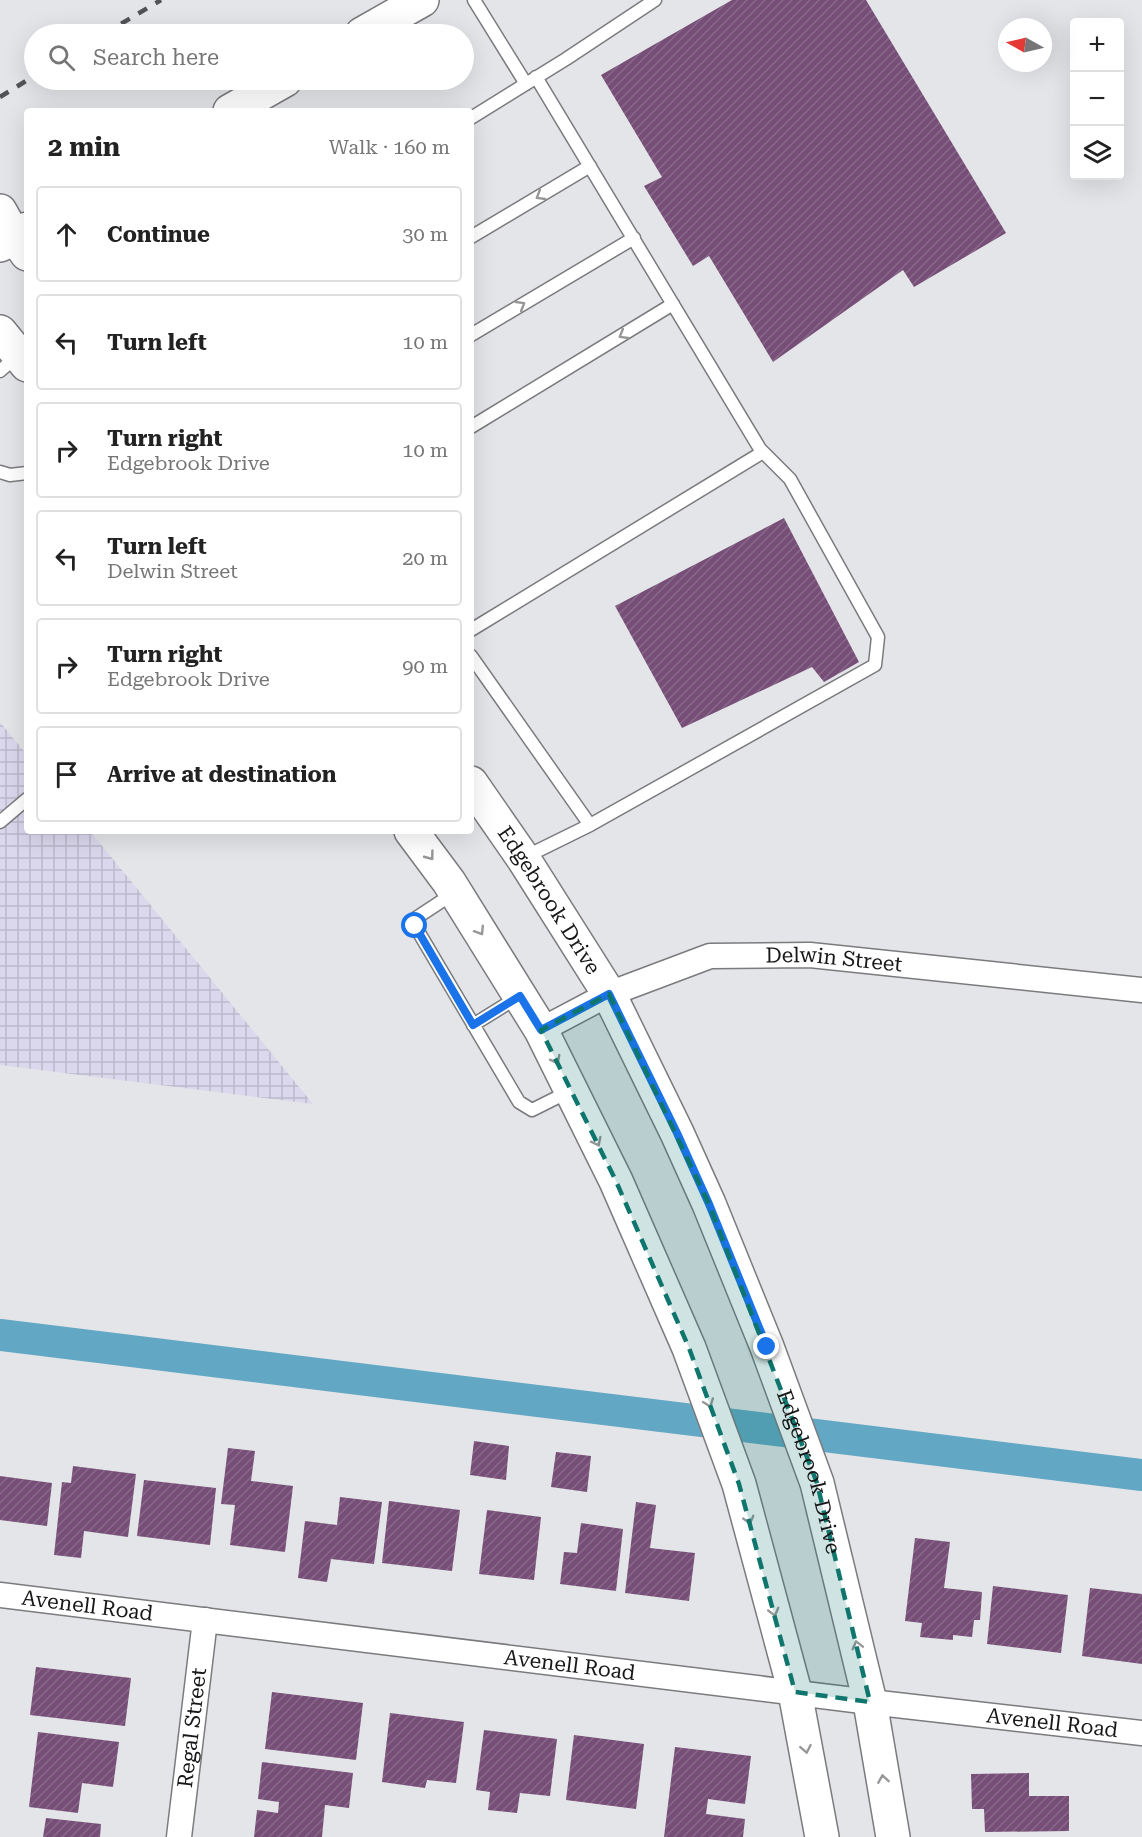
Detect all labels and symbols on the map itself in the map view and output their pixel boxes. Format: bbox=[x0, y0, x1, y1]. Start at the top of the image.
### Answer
north arrow bbox=[998, 18, 1052, 72]
one-way arrow bbox=[536, 189, 546, 200]
one-way arrow bbox=[515, 301, 525, 312]
one-way arrow bbox=[619, 327, 629, 339]
street label: Edgebrook Drive bbox=[493, 822, 605, 979]
one-way arrow bbox=[422, 850, 433, 861]
route start bbox=[401, 912, 427, 938]
one-way arrow bbox=[472, 925, 484, 935]
street label: Delwin Street bbox=[765, 943, 904, 977]
one-way arrow bbox=[549, 1054, 560, 1064]
one-way arrow bbox=[590, 1136, 601, 1147]
route end bbox=[753, 1333, 779, 1359]
street label: Edgebrook Drive bbox=[772, 1386, 846, 1556]
one-way arrow bbox=[702, 1396, 714, 1407]
one-way arrow bbox=[742, 1514, 754, 1524]
street label: Avenell Road bbox=[20, 1586, 155, 1626]
one-way arrow bbox=[766, 1607, 779, 1617]
one-way arrow bbox=[851, 1641, 864, 1651]
street label: Avenell Road bbox=[503, 1645, 637, 1685]
street label: Regal Street bbox=[173, 1666, 211, 1789]
street label: Avenell Road bbox=[985, 1703, 1120, 1742]
one-way arrow bbox=[799, 1744, 812, 1754]
one-way arrow bbox=[877, 1775, 890, 1785]

